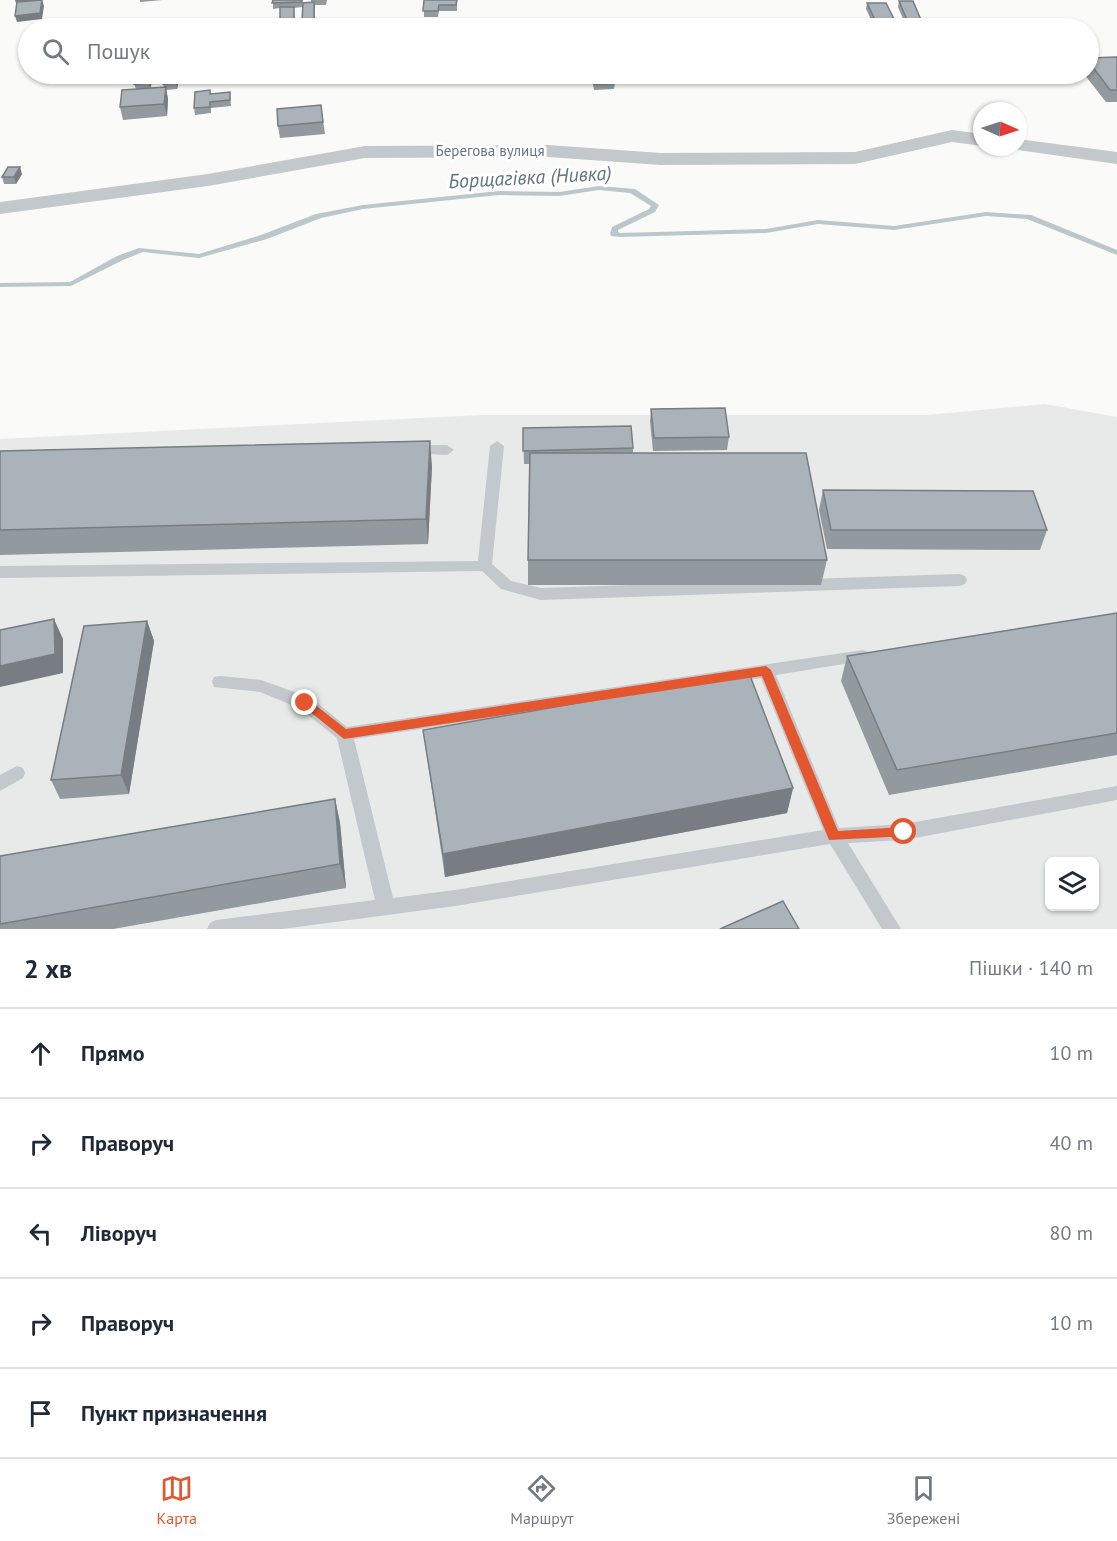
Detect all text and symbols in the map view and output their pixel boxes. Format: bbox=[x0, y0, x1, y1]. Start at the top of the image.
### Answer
search box bbox=[18, 18, 1099, 84]
icon: search bbox=[39, 35, 72, 68]
text: Пошук bbox=[87, 37, 150, 65]
north arrow bbox=[973, 102, 1027, 156]
street label: Берегова вулиця bbox=[435, 141, 545, 160]
water label: Борщагівка (Нивка) bbox=[448, 160, 612, 194]
route end bbox=[291, 689, 317, 715]
route start bbox=[890, 818, 916, 844]
map controls bbox=[1045, 857, 1099, 911]
button: layers bbox=[1045, 857, 1099, 911]
text: 2 хв bbox=[24, 952, 72, 985]
text: Пішки · 140 m bbox=[969, 955, 1093, 981]
icon: ahead bbox=[24, 1037, 57, 1070]
text: Прямо bbox=[81, 1039, 144, 1067]
text: 10 m bbox=[1050, 1040, 1093, 1066]
icon: right bbox=[24, 1127, 57, 1160]
text: Праворуч bbox=[81, 1129, 174, 1157]
text: 40 m bbox=[1050, 1130, 1093, 1156]
icon: left bbox=[24, 1217, 57, 1250]
text: Ліворуч bbox=[81, 1219, 157, 1247]
text: 80 m bbox=[1050, 1220, 1093, 1246]
icon: right bbox=[24, 1307, 57, 1340]
text: Праворуч bbox=[81, 1309, 174, 1337]
text: 10 m bbox=[1050, 1310, 1093, 1336]
icon: arrive bbox=[24, 1397, 57, 1430]
text: Пункт призначення bbox=[81, 1399, 267, 1427]
tab: Карта bbox=[157, 1472, 197, 1528]
tab: Маршрут bbox=[510, 1472, 574, 1528]
tab: Збережені bbox=[887, 1472, 960, 1528]

